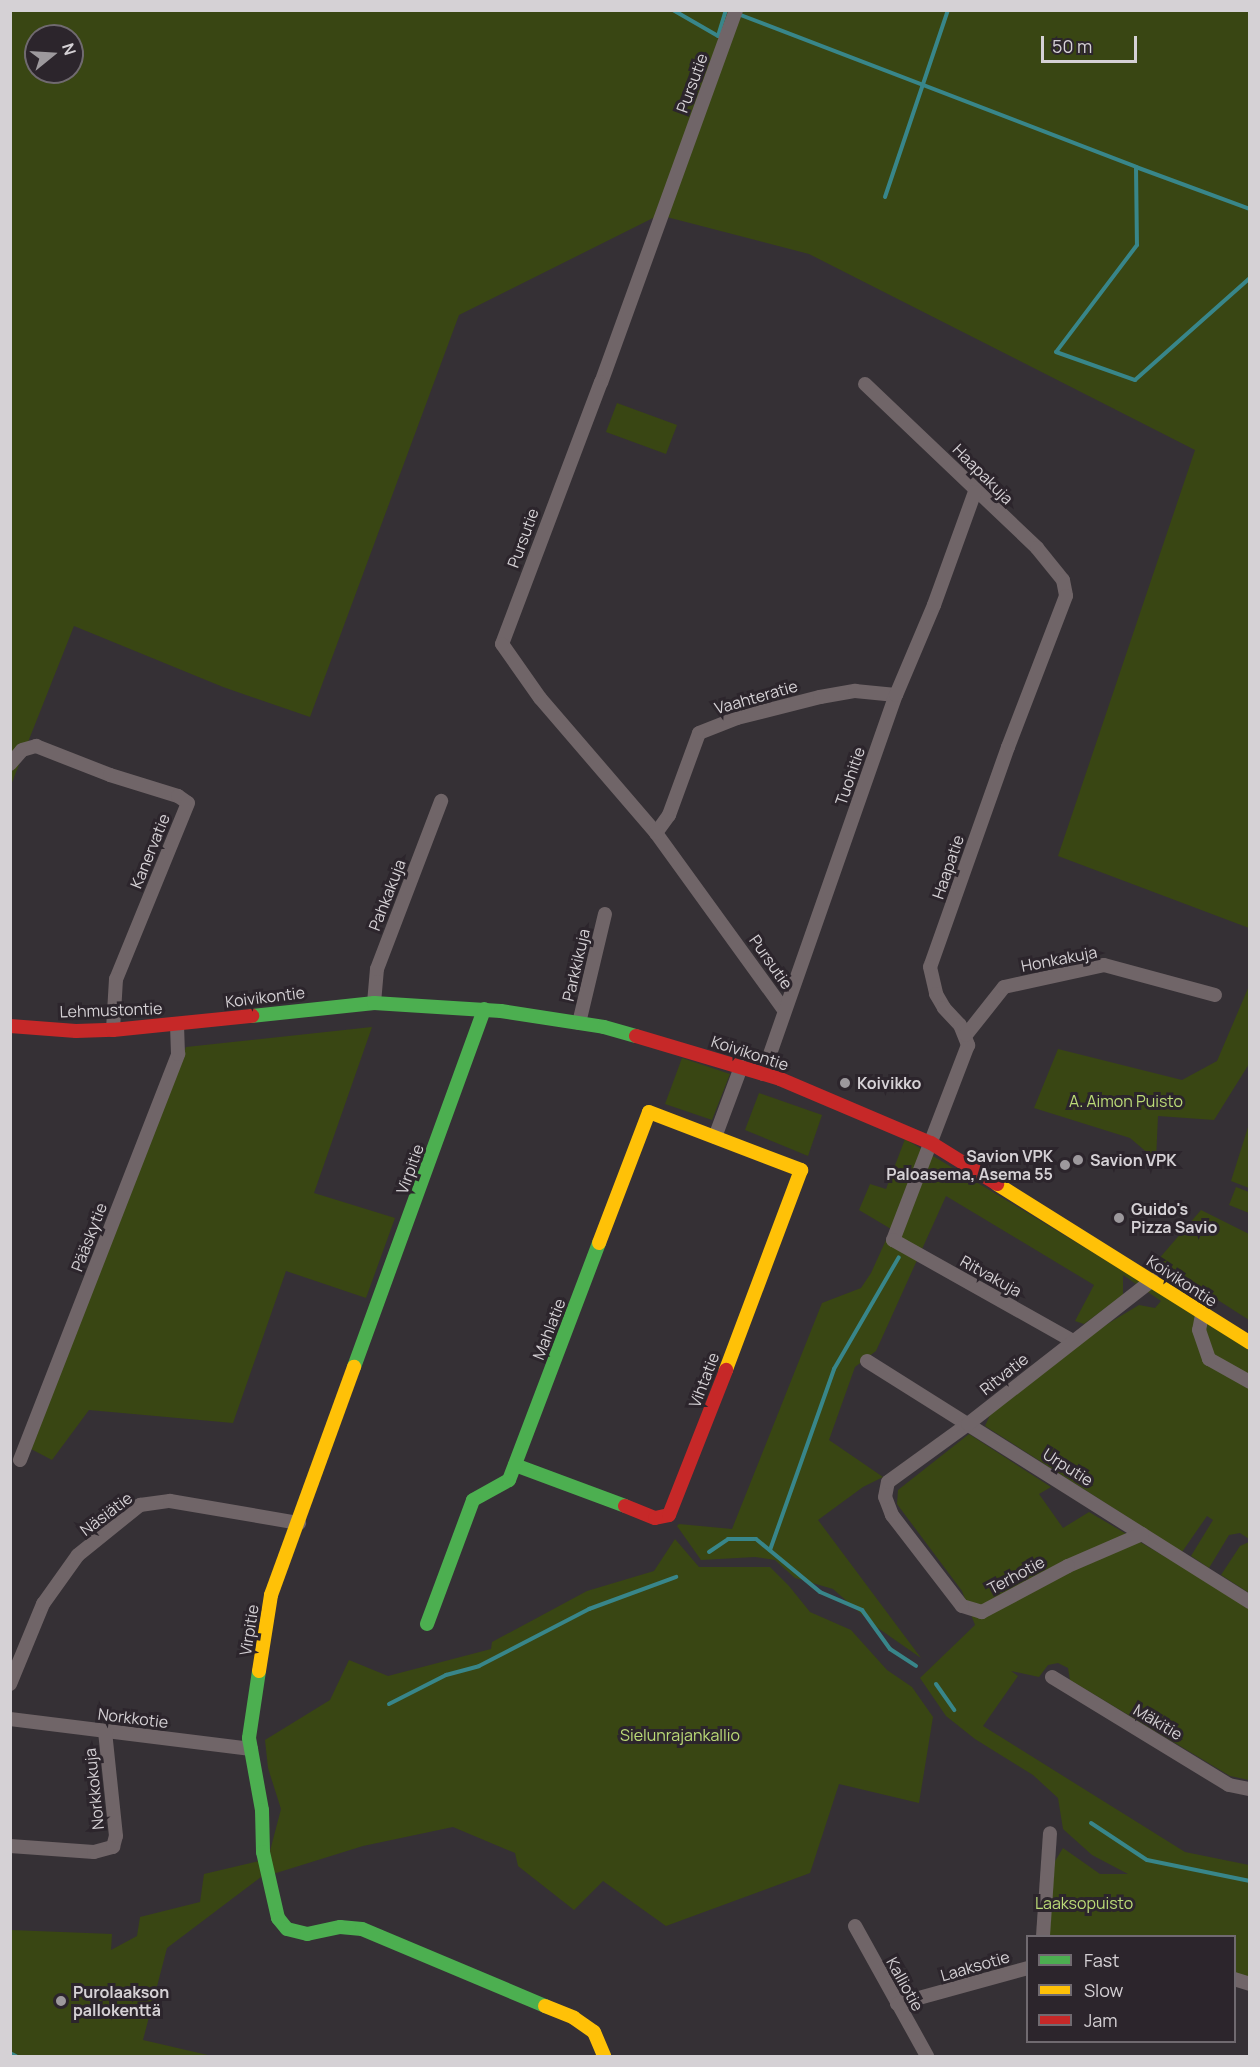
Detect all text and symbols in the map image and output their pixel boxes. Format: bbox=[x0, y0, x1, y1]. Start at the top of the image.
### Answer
north arrow bbox=[24, 24, 84, 84]
scale bar bbox=[1044, 24, 1140, 62]
text: 50 m bbox=[1052, 34, 1092, 58]
text: N bbox=[57, 40, 81, 58]
street label: Pursutie bbox=[672, 51, 712, 115]
street label: Haapakuja bbox=[949, 440, 1017, 508]
street label: Pursutie bbox=[503, 506, 543, 570]
street label: Vaahteratie bbox=[712, 676, 800, 718]
street label: Tuohitie bbox=[831, 744, 869, 808]
street label: Kanervatie bbox=[126, 811, 174, 891]
street label: Haapatie bbox=[928, 832, 968, 902]
street label: Pahkakuja bbox=[365, 857, 409, 933]
street label: Parkkikuja bbox=[558, 927, 594, 1003]
street label: Pursutie bbox=[745, 931, 797, 993]
street label: Honkakuja bbox=[1019, 942, 1099, 976]
street label: Koivikontie bbox=[224, 983, 306, 1011]
street label: Lehmustontie bbox=[59, 999, 163, 1021]
street label: Koivikontie bbox=[709, 1031, 791, 1075]
place label: Koivikko bbox=[857, 1073, 921, 1093]
marker: Koivikko bbox=[838, 1076, 852, 1090]
park label: A. Aimon Puisto bbox=[1069, 1091, 1183, 1111]
street label: Virpitie bbox=[392, 1141, 428, 1197]
place label: Savion VPK Paloasema, Asema 55 bbox=[886, 1146, 1053, 1184]
place label: Savion VPK bbox=[1090, 1150, 1177, 1170]
marker: Savion VPK bbox=[1071, 1153, 1085, 1167]
marker: Savion VPK Paloasema, Asema 55 bbox=[1058, 1158, 1072, 1172]
place label: Guido's Pizza Savio bbox=[1131, 1199, 1217, 1237]
street label: Pääskytie bbox=[67, 1200, 111, 1274]
marker: Guido's Pizza Savio bbox=[1112, 1211, 1126, 1225]
street label: Ritvakuja bbox=[957, 1251, 1025, 1301]
street label: Koivikontie bbox=[1143, 1251, 1221, 1311]
street label: Mahlatie bbox=[529, 1296, 569, 1362]
street label: Ritvatie bbox=[976, 1349, 1032, 1399]
street label: Vihtatie bbox=[685, 1350, 723, 1410]
street label: Urputie bbox=[1039, 1444, 1097, 1490]
street label: Näsiätie bbox=[76, 1488, 136, 1540]
street label: Terhotie bbox=[984, 1552, 1048, 1598]
street label: Virpitie bbox=[235, 1603, 263, 1657]
street label: Mäkitie bbox=[1130, 1700, 1186, 1744]
street label: Norkkotie bbox=[97, 1704, 169, 1732]
park label: Sielunrajankallio bbox=[620, 1725, 740, 1745]
street label: Norkkokuja bbox=[80, 1747, 108, 1831]
park label: Laaksopuisto bbox=[1035, 1893, 1133, 1913]
legend bbox=[1026, 1935, 1236, 2043]
street label: Laaksotie bbox=[938, 1947, 1012, 1985]
text: Fast bbox=[1084, 1948, 1119, 1972]
street label: Kalliotie bbox=[882, 1954, 928, 2014]
text: Slow bbox=[1084, 1978, 1123, 2002]
place label: Purolaakson pallokenttä bbox=[73, 1982, 169, 2020]
marker: Purolaakson pallokenttä bbox=[54, 1994, 68, 2008]
text: Jam bbox=[1084, 2008, 1118, 2032]

